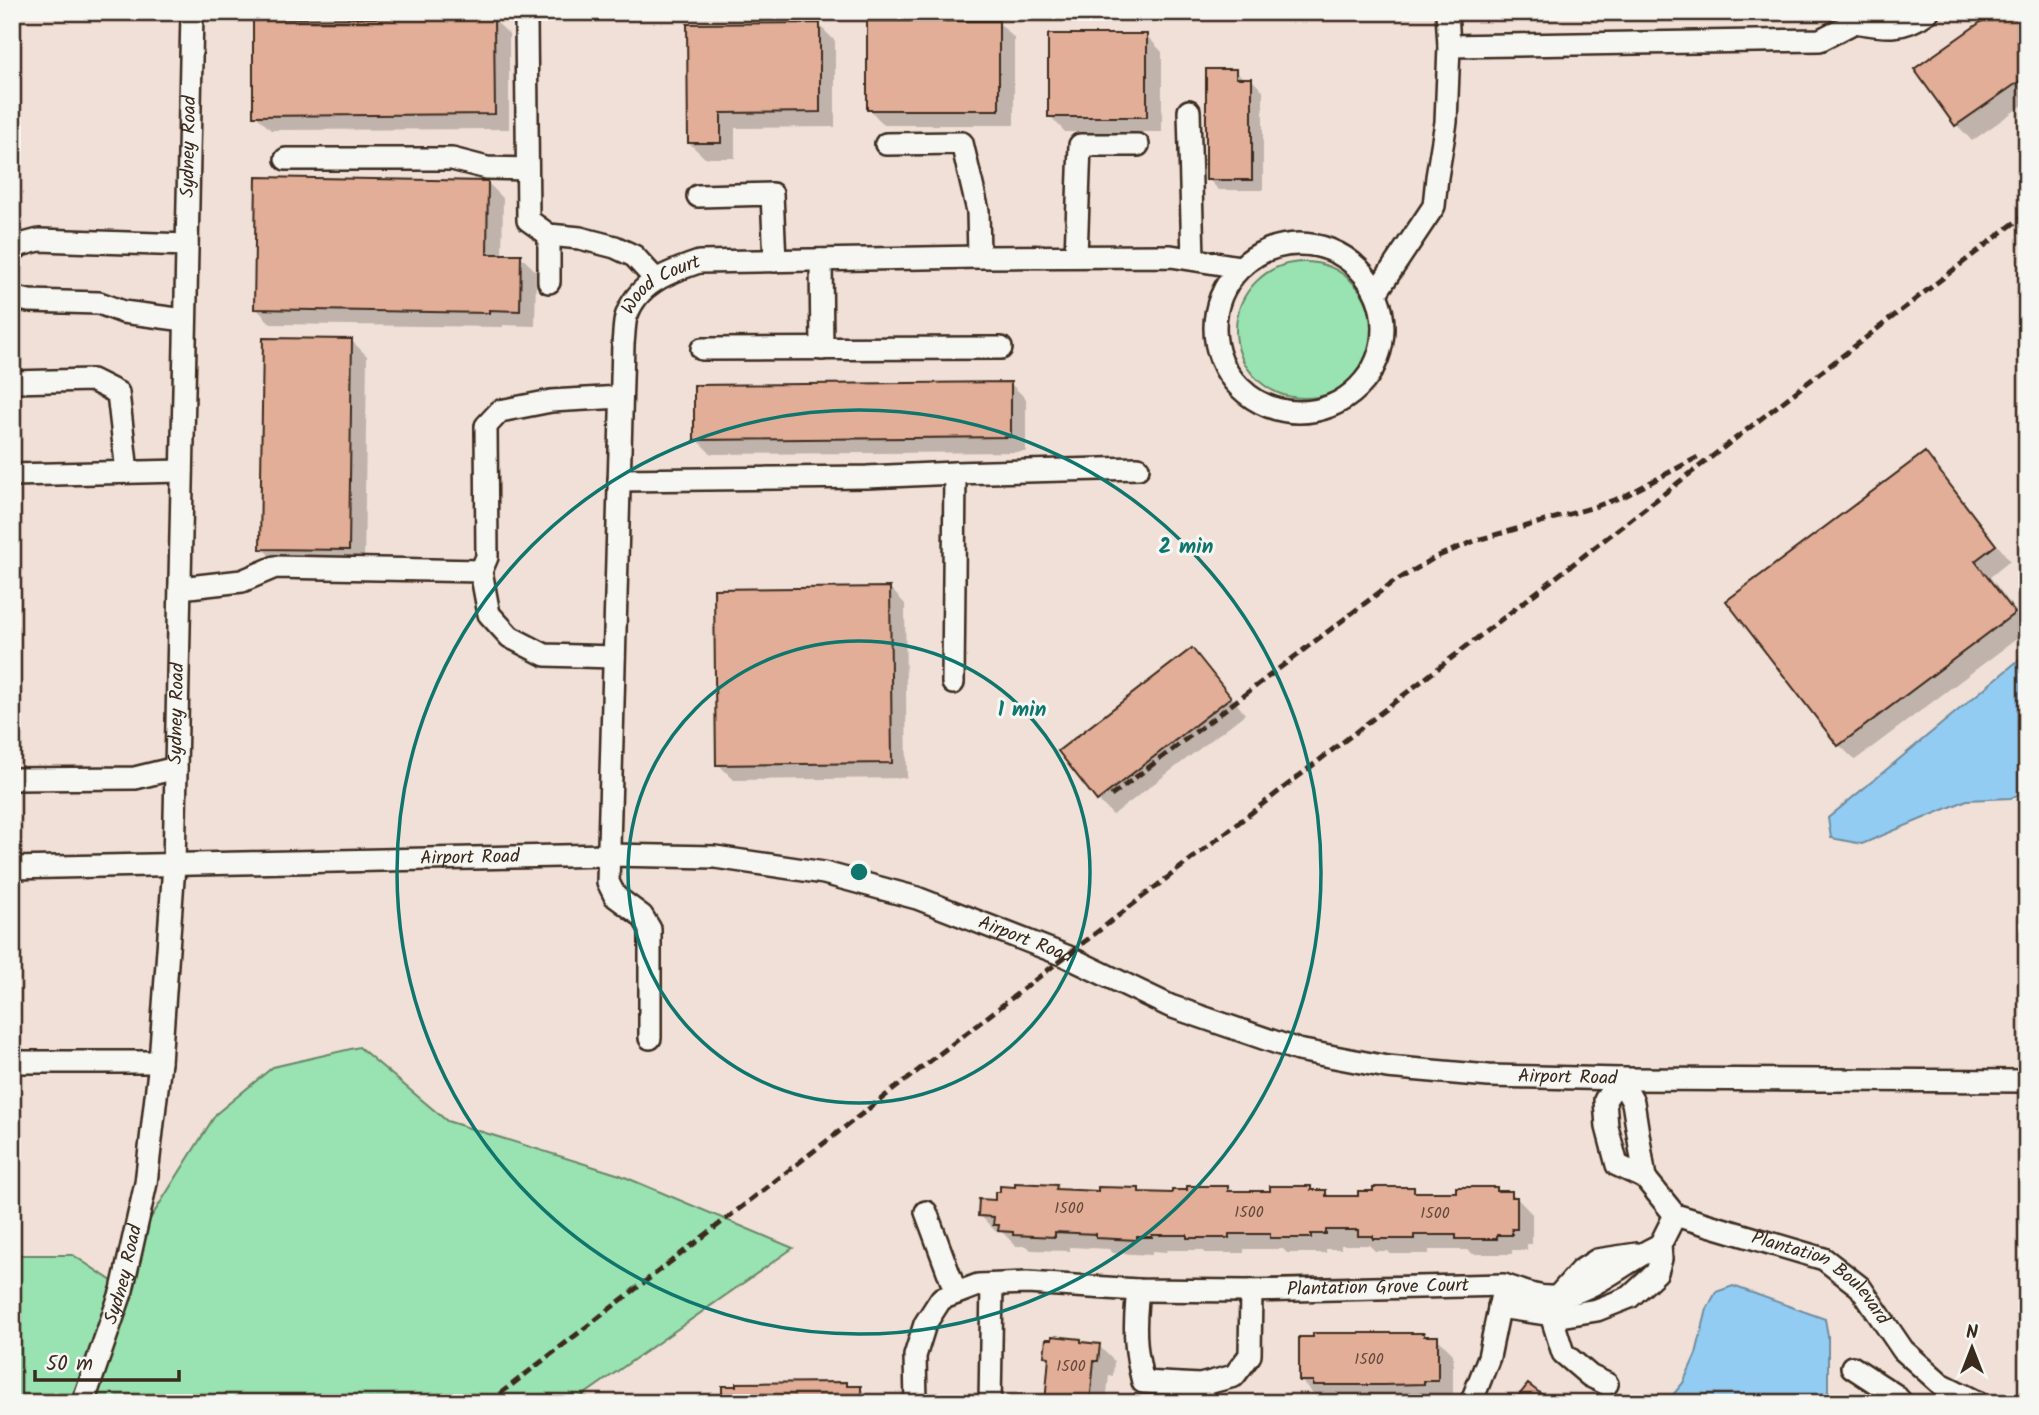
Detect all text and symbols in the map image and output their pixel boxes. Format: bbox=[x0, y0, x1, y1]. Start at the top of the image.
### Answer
street label: Sydney Road bbox=[173, 95, 205, 198]
street label: Wood Court bbox=[614, 247, 705, 320]
text: 2 min bbox=[1159, 531, 1213, 564]
street label: Sydney Road bbox=[161, 662, 193, 765]
text: 1 min bbox=[998, 694, 1046, 727]
street label: Airport Road bbox=[420, 842, 520, 874]
centre of rings bbox=[847, 860, 871, 884]
street label: Airport Road bbox=[974, 908, 1079, 972]
street label: Airport Road bbox=[1518, 1062, 1618, 1094]
house number: 1500 bbox=[1054, 1196, 1084, 1221]
house number: 1500 bbox=[1234, 1200, 1264, 1225]
house number: 1500 bbox=[1420, 1201, 1450, 1226]
street label: Sydney Road bbox=[96, 1221, 151, 1328]
street label: Plantation Boulevard bbox=[1748, 1223, 1897, 1332]
street label: Plantation Grove Court bbox=[1287, 1271, 1470, 1305]
north arrow bbox=[1938, 1314, 2008, 1384]
text: N bbox=[1966, 1318, 1978, 1348]
scale bar bbox=[35, 1338, 178, 1382]
house number: 1500 bbox=[1354, 1347, 1384, 1372]
text: 50 m bbox=[46, 1348, 93, 1381]
house number: 1500 bbox=[1056, 1354, 1086, 1379]

